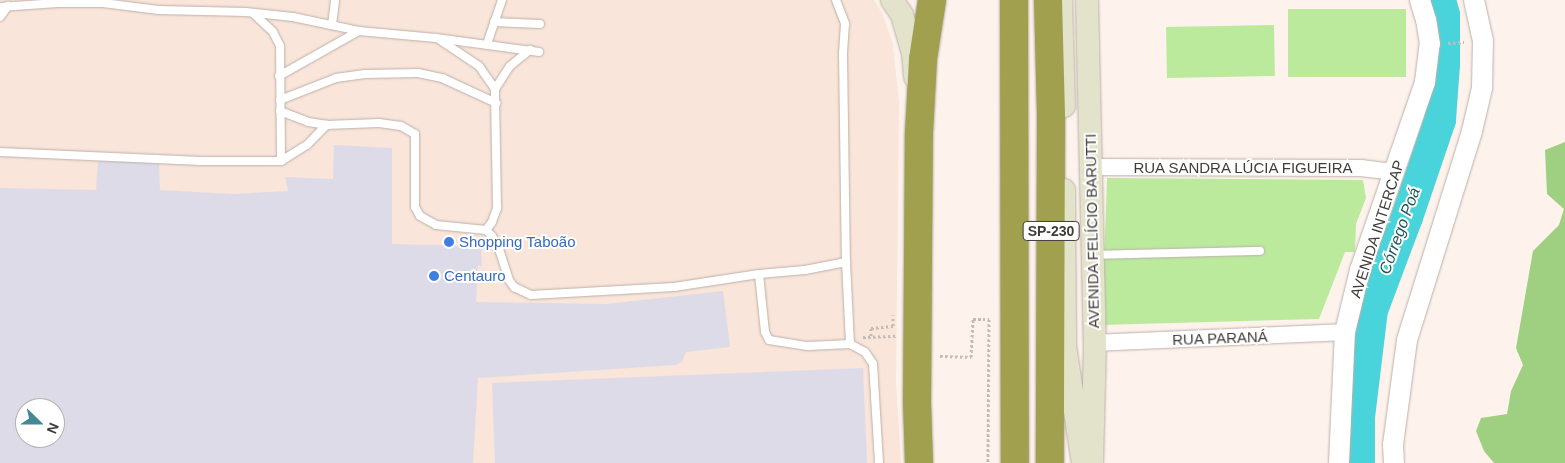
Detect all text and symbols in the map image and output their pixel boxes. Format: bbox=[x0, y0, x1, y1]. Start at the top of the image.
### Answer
street label: AVENIDA FELÍCIO BARUTTI bbox=[1081, 133, 1103, 329]
street label: AVENIDA INTERCAP bbox=[1346, 157, 1408, 301]
street label: RUA SANDRA LÚCIA FIGUEIRA bbox=[1132, 159, 1354, 177]
water label: Córrego Poá bbox=[1375, 185, 1425, 277]
road number: SP-230 bbox=[1022, 220, 1080, 242]
place label: Shopping Taboão bbox=[459, 233, 576, 251]
marker: Shopping Taboão bbox=[443, 236, 455, 248]
place label: Centauro bbox=[444, 267, 506, 285]
marker: Centauro bbox=[428, 270, 440, 282]
street label: RUA PARANÁ bbox=[1172, 327, 1268, 349]
north arrow bbox=[15, 398, 65, 448]
text: N bbox=[44, 421, 62, 436]

